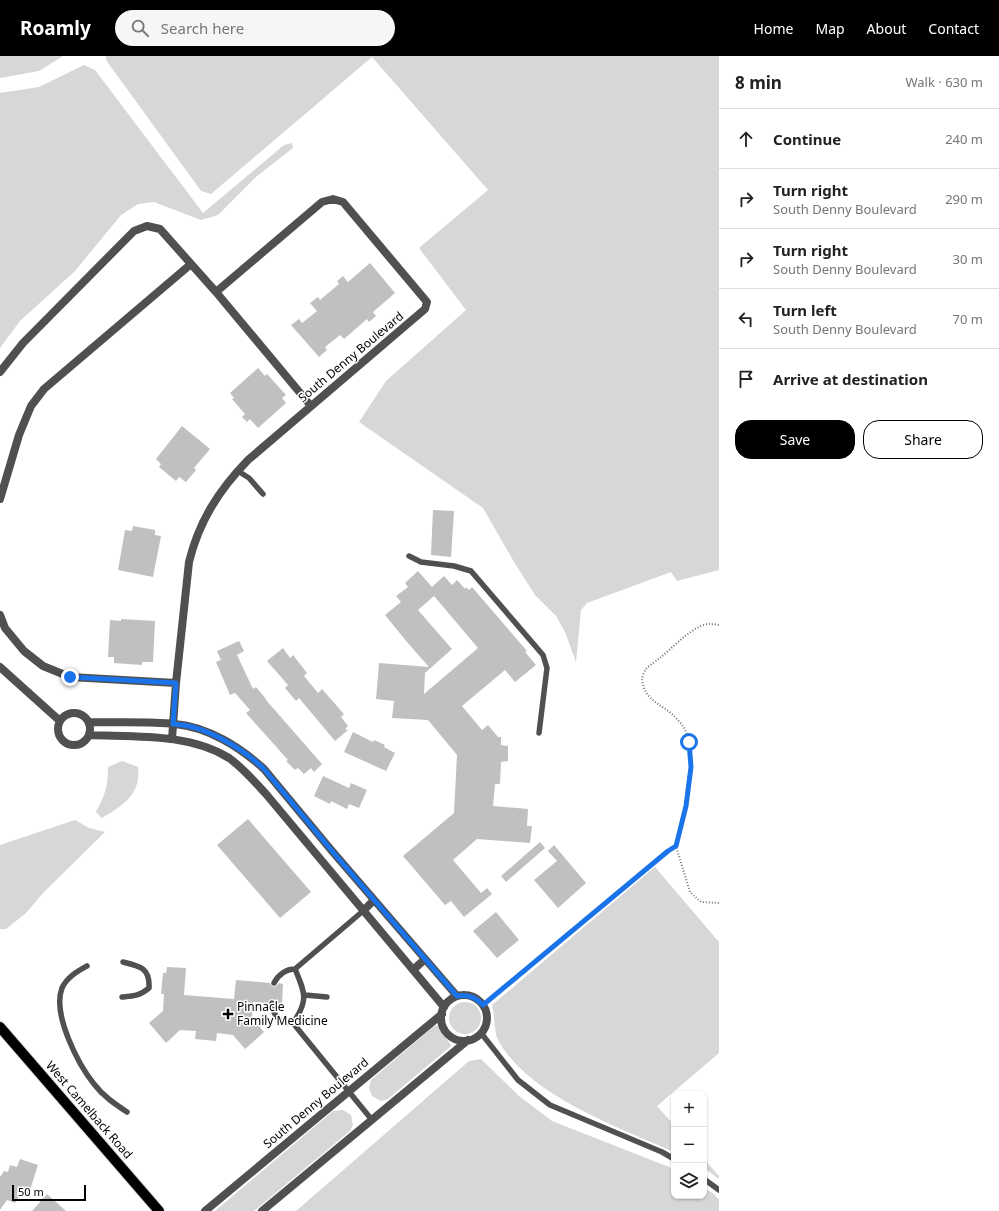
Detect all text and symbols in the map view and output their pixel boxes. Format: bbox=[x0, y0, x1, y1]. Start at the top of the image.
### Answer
search box bbox=[115, 10, 395, 46]
text: Roamly bbox=[20, 15, 91, 41]
icon: search bbox=[129, 17, 151, 39]
text: Search here bbox=[161, 18, 244, 38]
text: Home bbox=[754, 19, 793, 38]
text: Map bbox=[815, 19, 845, 38]
text: About bbox=[867, 19, 906, 38]
text: Contact bbox=[928, 19, 979, 38]
text: 8 min bbox=[735, 71, 782, 94]
text: Walk · 630 m bbox=[905, 73, 983, 91]
icon: ahead bbox=[735, 128, 757, 150]
text: Continue bbox=[773, 129, 841, 149]
text: 240 m bbox=[945, 130, 983, 148]
text: Turn right bbox=[773, 180, 848, 200]
icon: right bbox=[735, 188, 757, 210]
text: 290 m bbox=[945, 190, 983, 208]
text: South Denny Boulevard bbox=[773, 200, 917, 218]
text: Turn right bbox=[773, 240, 848, 260]
icon: right bbox=[735, 248, 757, 270]
text: 30 m bbox=[953, 250, 983, 268]
text: South Denny Boulevard bbox=[773, 260, 917, 278]
text: Turn left bbox=[773, 300, 837, 320]
street label: South Denny Boulevard bbox=[294, 307, 407, 406]
icon: left bbox=[735, 308, 757, 330]
text: 70 m bbox=[953, 310, 983, 328]
text: South Denny Boulevard bbox=[773, 320, 917, 338]
icon: arrive bbox=[735, 368, 757, 390]
text: Arrive at destination bbox=[773, 369, 928, 389]
button: Save bbox=[735, 420, 855, 459]
button: Share bbox=[863, 420, 983, 459]
route end bbox=[61, 668, 79, 686]
route start bbox=[680, 733, 698, 751]
place label: Pinnacle Family Medicine bbox=[237, 998, 328, 1029]
marker: Pinnacle Family Medicine bbox=[222, 1008, 234, 1020]
street label: South Denny Boulevard bbox=[259, 1053, 372, 1152]
street label: West Camelback Road bbox=[42, 1057, 137, 1162]
map controls bbox=[671, 1091, 707, 1199]
button: + bbox=[671, 1091, 707, 1127]
button: − bbox=[671, 1127, 707, 1163]
button: layers bbox=[671, 1163, 707, 1199]
scale bar bbox=[12, 1183, 86, 1202]
text: 50 m bbox=[18, 1184, 44, 1199]

